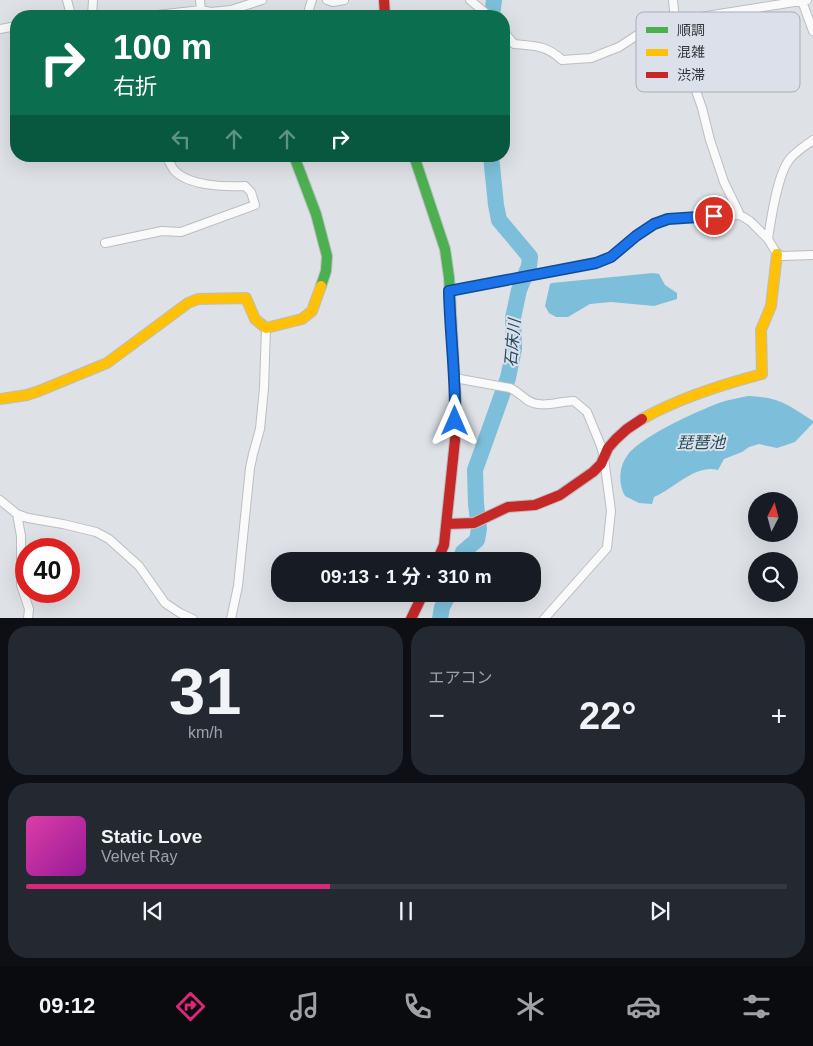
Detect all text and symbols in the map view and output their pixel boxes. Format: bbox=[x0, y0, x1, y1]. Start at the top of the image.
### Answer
legend bbox=[636, 12, 800, 92]
text: 順調 bbox=[677, 22, 705, 38]
text: 100 m bbox=[113, 27, 212, 66]
icon: right bbox=[30, 30, 95, 95]
text: 混雑 bbox=[677, 44, 705, 60]
text: 渋滞 bbox=[677, 67, 705, 83]
text: 右折 bbox=[113, 74, 157, 99]
icon: left bbox=[167, 125, 195, 153]
icon: ahead bbox=[220, 125, 248, 153]
icon: ahead bbox=[273, 125, 301, 153]
icon: right bbox=[326, 125, 354, 153]
pin bbox=[693, 195, 735, 237]
icon: arrive bbox=[700, 202, 728, 230]
water label: 石床川 bbox=[502, 316, 523, 368]
position arrow bbox=[428, 394, 480, 446]
water label: 琵琶池 bbox=[677, 434, 727, 451]
north arrow bbox=[748, 492, 798, 542]
map controls bbox=[748, 492, 798, 602]
speed limit sign: 40 bbox=[15, 538, 80, 603]
button: search bbox=[748, 552, 798, 602]
text: 09:13 · 1 分 · 310 m bbox=[320, 566, 492, 587]
text: 31 bbox=[169, 655, 241, 728]
text: エアコン bbox=[429, 669, 493, 686]
text: 22° bbox=[579, 695, 636, 737]
text: − bbox=[429, 700, 445, 731]
text: + bbox=[771, 700, 787, 731]
text: km/h bbox=[188, 724, 223, 741]
text: Static Love bbox=[101, 826, 202, 847]
text: Velvet Ray bbox=[101, 848, 177, 865]
icon: previous bbox=[139, 897, 167, 925]
icon: pause bbox=[392, 897, 420, 925]
icon: next bbox=[646, 897, 674, 925]
icon: directions bbox=[173, 989, 208, 1024]
icon: music bbox=[287, 989, 322, 1024]
icon: phone bbox=[400, 989, 435, 1024]
icon: climate bbox=[513, 989, 548, 1024]
icon: car bbox=[626, 989, 661, 1024]
icon: filters bbox=[739, 989, 774, 1024]
text: 09:12 bbox=[39, 993, 95, 1018]

